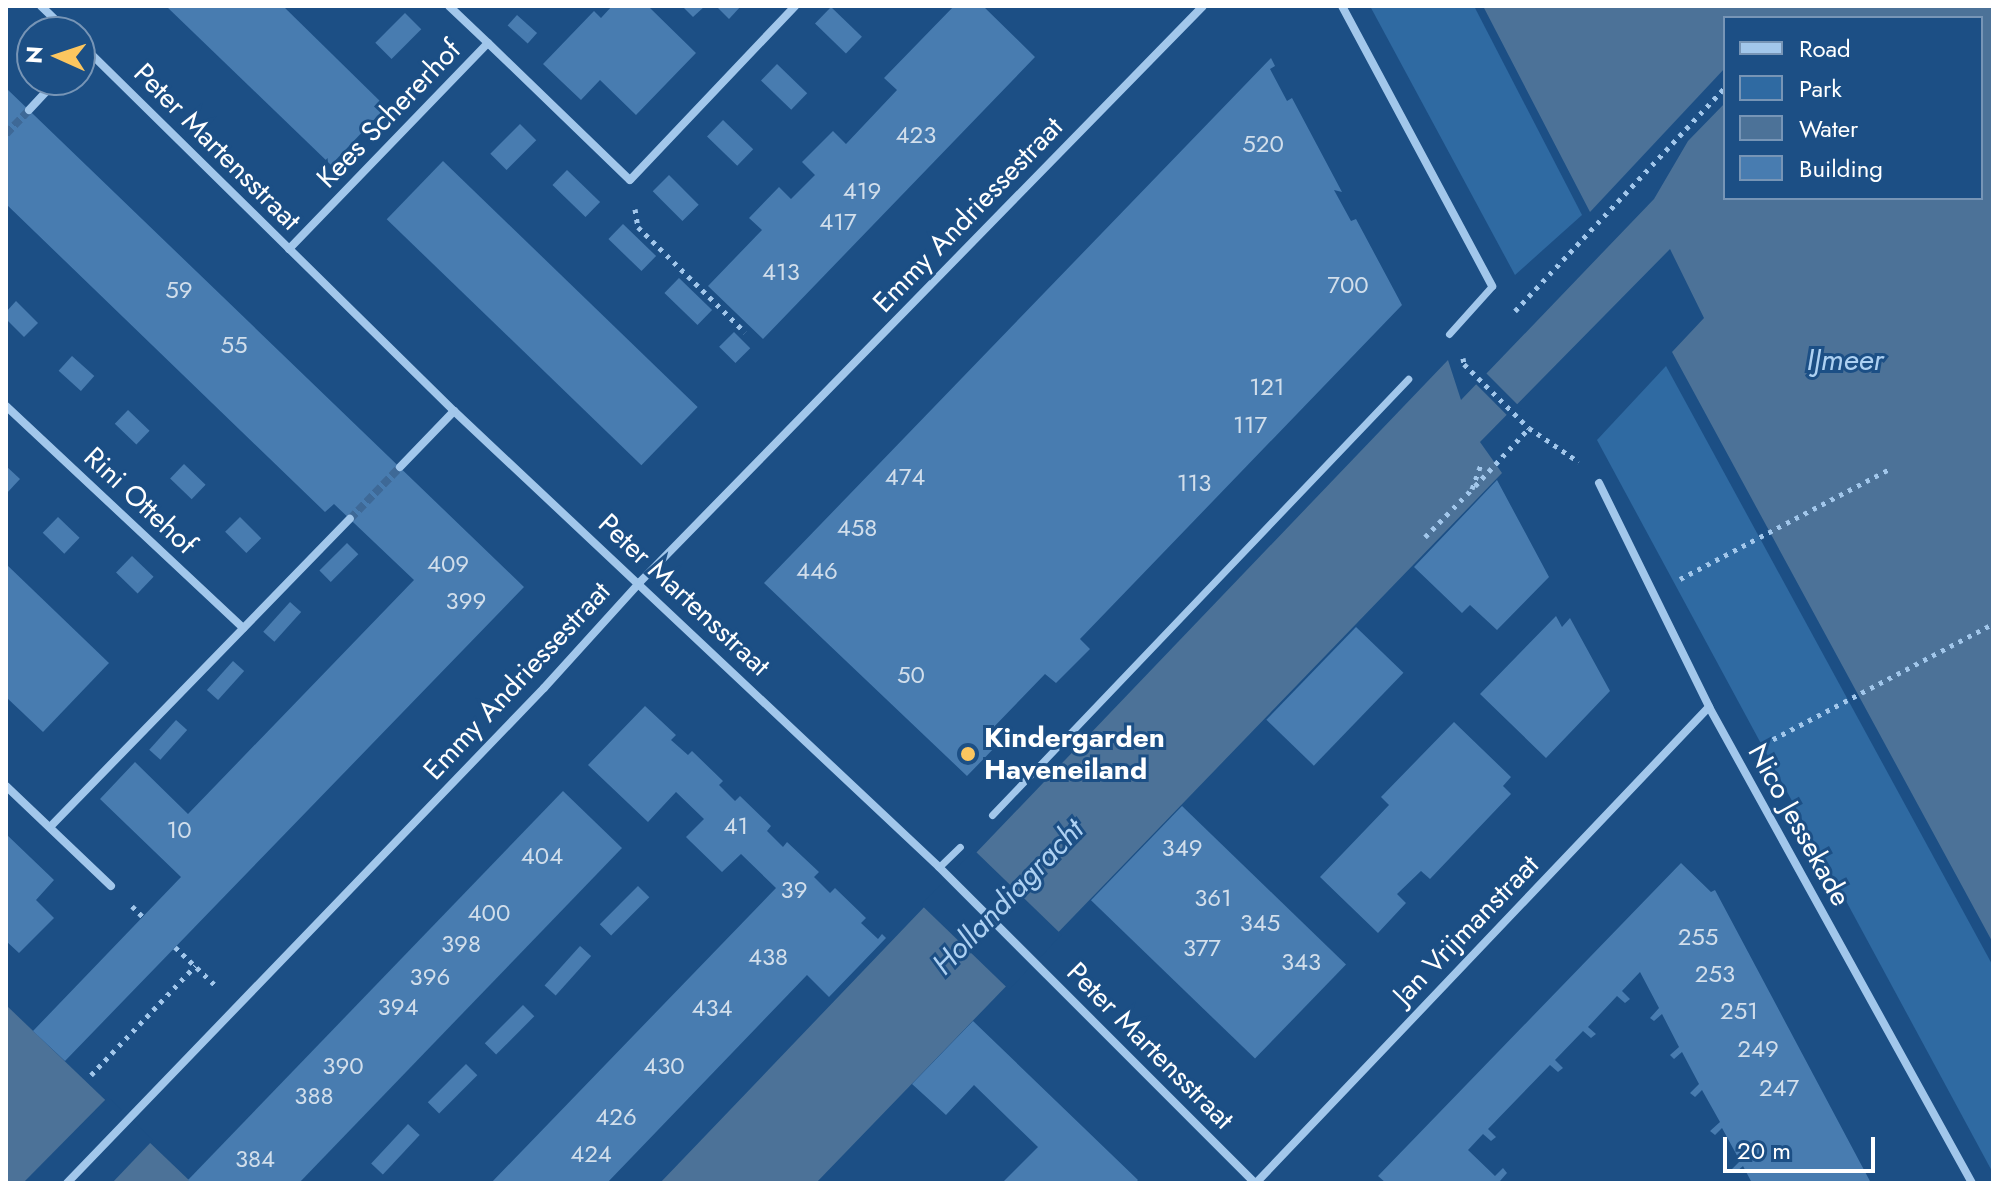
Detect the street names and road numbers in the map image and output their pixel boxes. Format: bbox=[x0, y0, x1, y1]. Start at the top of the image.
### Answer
street label: Kees Schererhof bbox=[310, 33, 468, 195]
street label: Peter Martensstraat bbox=[127, 57, 307, 237]
street label: Emmy Andriessestraat bbox=[866, 110, 1070, 320]
street label: Rini Ottehof bbox=[77, 441, 203, 561]
street label: Peter Martensstraat bbox=[591, 507, 777, 683]
street label: Emmy Andriessestraat bbox=[417, 575, 617, 787]
street label: Nico Jessekade bbox=[1741, 738, 1857, 912]
street label: Jan Vrijmanstraat bbox=[1386, 848, 1546, 1012]
street label: Peter Martensstraat bbox=[1060, 956, 1240, 1136]

